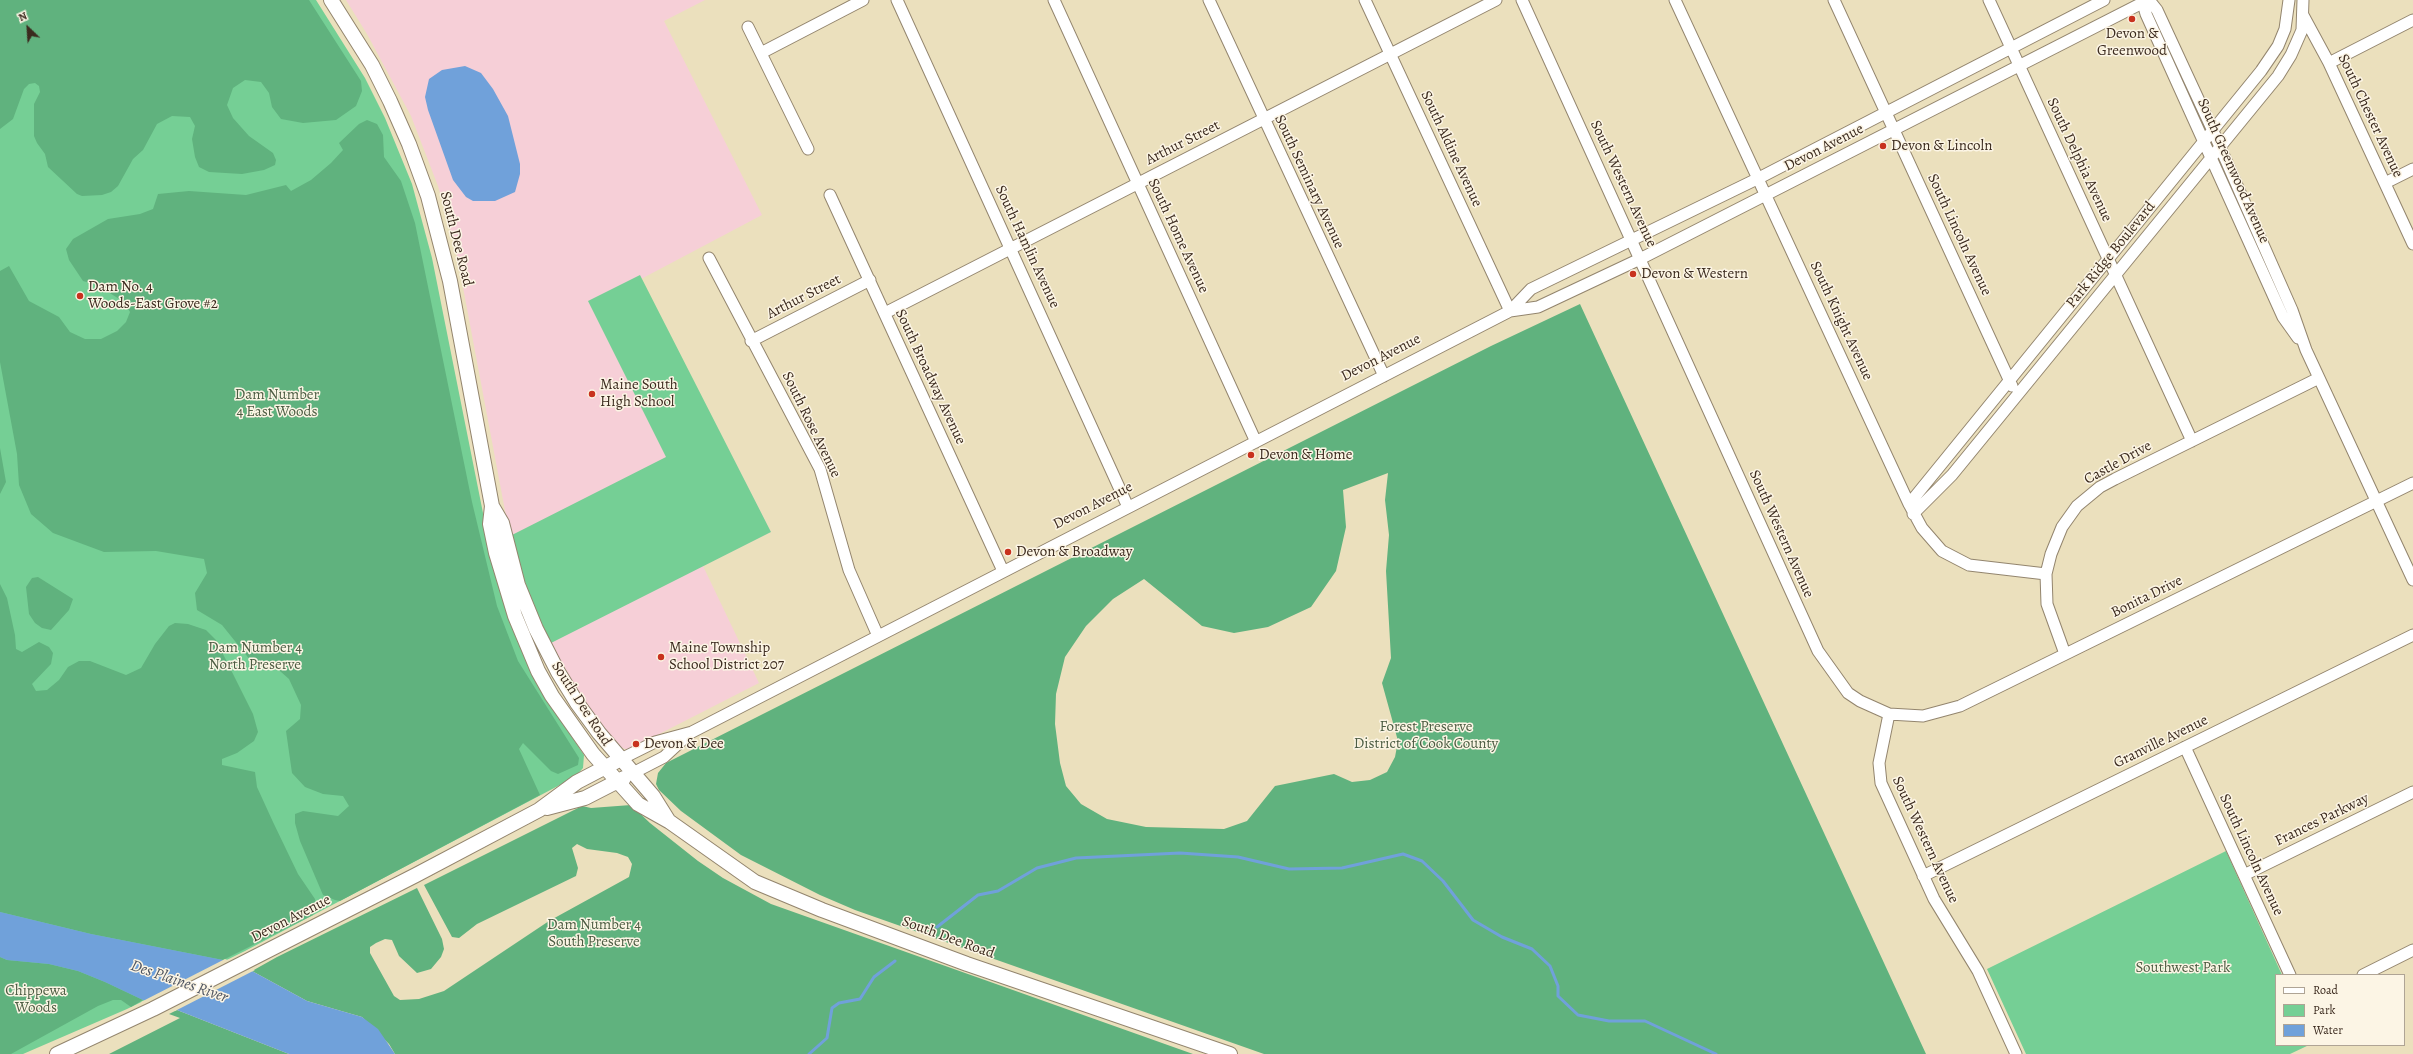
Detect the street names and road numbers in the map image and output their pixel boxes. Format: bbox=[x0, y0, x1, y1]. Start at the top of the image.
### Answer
street label: South Chester Avenue bbox=[2333, 51, 2407, 181]
street label: South Aldine Avenue bbox=[1416, 88, 1486, 210]
street label: South Delphia Avenue bbox=[2042, 95, 2116, 225]
street label: South Greenwood Avenue bbox=[2193, 96, 2273, 246]
street label: South Seminary Avenue bbox=[1270, 112, 1348, 252]
street label: Arthur Street bbox=[1143, 117, 1223, 169]
street label: South Western Avenue bbox=[1586, 118, 1660, 250]
street label: Devon Avenue bbox=[1781, 120, 1867, 176]
street label: South Lincoln Avenue bbox=[1923, 171, 1995, 299]
street label: South Home Avenue bbox=[1144, 176, 1212, 296]
street label: South Hamlin Avenue bbox=[991, 183, 1063, 311]
street label: South Dee Road bbox=[435, 190, 477, 288]
street label: Park Ridge Boulevard bbox=[2063, 198, 2159, 312]
street label: South Knight Avenue bbox=[1806, 259, 1876, 383]
street label: Arthur Street bbox=[764, 271, 844, 323]
street label: South Broadway Avenue bbox=[891, 306, 969, 448]
street label: Devon Avenue bbox=[1338, 330, 1424, 386]
street label: South Rose Avenue bbox=[778, 369, 844, 481]
street label: Castle Drive bbox=[2081, 437, 2155, 489]
street label: South Western Avenue bbox=[1745, 467, 1817, 601]
street label: Devon Avenue bbox=[1050, 478, 1136, 534]
street label: Bonita Drive bbox=[2108, 572, 2186, 622]
street label: South Dee Road bbox=[547, 658, 615, 750]
street label: Granville Avenue bbox=[2111, 711, 2211, 773]
street label: South Western Avenue bbox=[1888, 774, 1962, 906]
street label: Frances Parkway bbox=[2272, 790, 2372, 850]
street label: South Lincoln Avenue bbox=[2215, 791, 2287, 919]
street label: Devon Avenue bbox=[248, 891, 334, 947]
street label: South Dee Road bbox=[899, 913, 997, 963]

